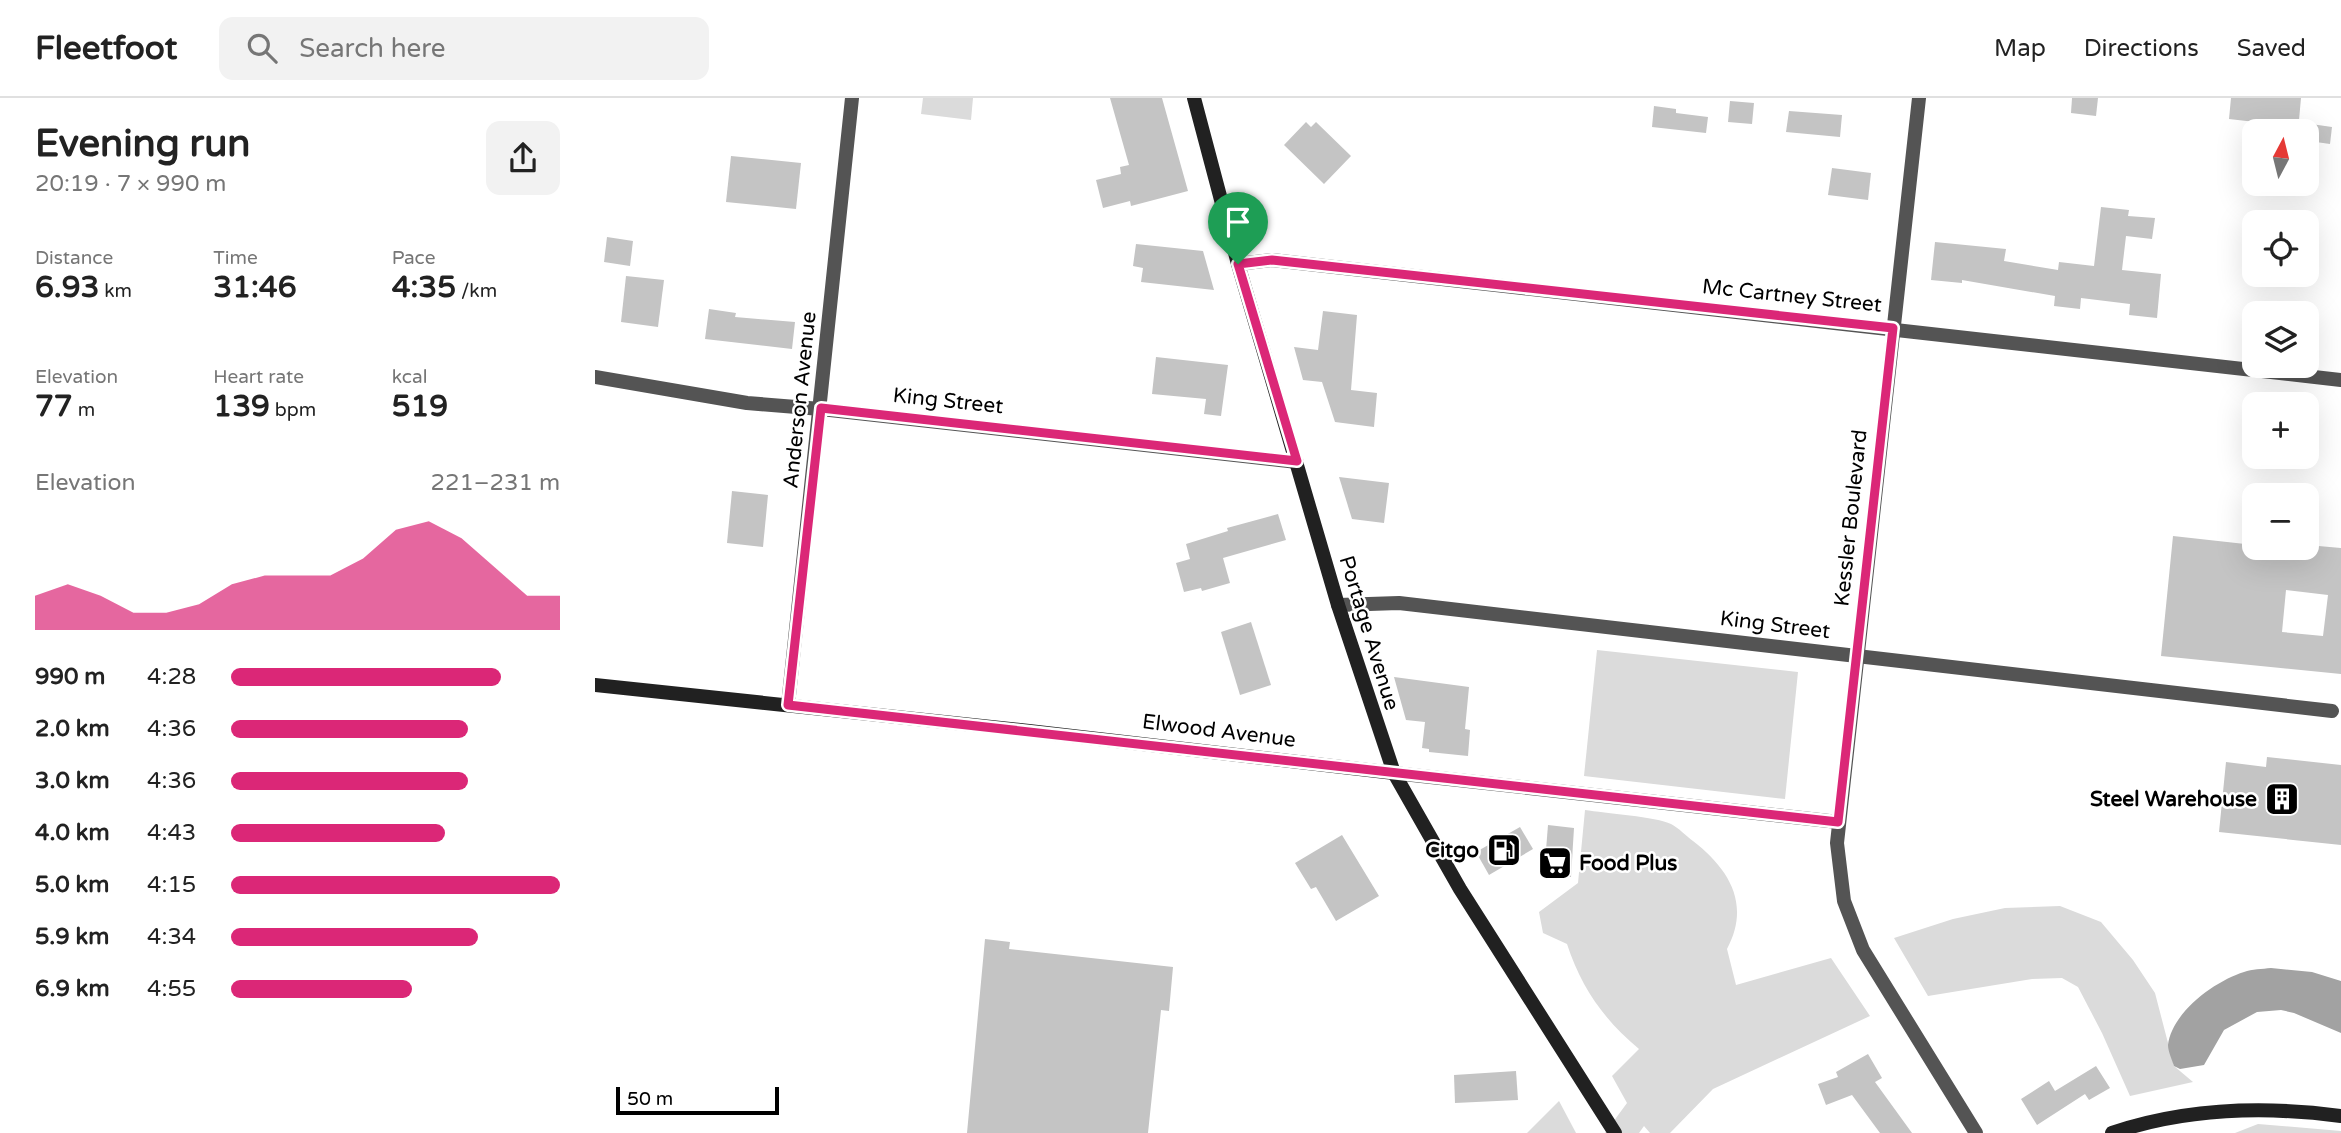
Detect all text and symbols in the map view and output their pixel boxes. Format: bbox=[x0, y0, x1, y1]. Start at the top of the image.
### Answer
search box bbox=[219, 17, 709, 80]
text: Fleetfoot bbox=[35, 29, 177, 68]
icon: search bbox=[243, 29, 281, 67]
text: Search here bbox=[299, 33, 445, 64]
text: Map bbox=[1994, 34, 2046, 63]
text: Directions bbox=[2084, 34, 2199, 63]
text: Saved bbox=[2237, 34, 2306, 63]
north arrow bbox=[2242, 119, 2319, 196]
map controls bbox=[2242, 119, 2319, 560]
text: Evening run bbox=[35, 121, 250, 167]
button: share bbox=[486, 121, 560, 195]
text: 20:19 · 7 × 990 m bbox=[35, 170, 226, 198]
pin bbox=[1208, 192, 1268, 264]
icon: arrive bbox=[1219, 203, 1257, 241]
button: locate bbox=[2242, 210, 2319, 287]
text: Distance bbox=[35, 247, 113, 269]
text: Time bbox=[213, 247, 258, 269]
text: Pace bbox=[392, 247, 435, 269]
text: 6.93 bbox=[35, 269, 99, 306]
text: 31:46 bbox=[213, 269, 297, 306]
text: 4:35 bbox=[392, 269, 456, 306]
street label: Mc Cartney Street bbox=[1701, 274, 1883, 318]
text: km bbox=[99, 280, 132, 302]
text: /km bbox=[456, 280, 497, 302]
button: layers bbox=[2242, 301, 2319, 378]
street label: Anderson Avenue bbox=[778, 310, 822, 490]
text: Elevation bbox=[35, 366, 118, 388]
text: Heart rate bbox=[213, 366, 304, 388]
text: kcal bbox=[392, 366, 427, 388]
street label: King Street bbox=[892, 383, 1004, 419]
text: 77 bbox=[35, 388, 73, 425]
text: 139 bbox=[213, 388, 270, 425]
text: 519 bbox=[392, 388, 448, 425]
button: + bbox=[2242, 392, 2319, 469]
text: m bbox=[73, 399, 95, 421]
text: bpm bbox=[270, 399, 316, 421]
street label: Kessler Boulevard bbox=[1829, 428, 1873, 608]
text: Elevation bbox=[35, 469, 136, 497]
text: 221–231 m bbox=[431, 469, 560, 497]
button: − bbox=[2242, 483, 2319, 560]
street label: Portage Avenue bbox=[1334, 553, 1404, 713]
street label: King Street bbox=[1718, 606, 1832, 644]
text: 990 m bbox=[35, 663, 105, 691]
text: 4:28 bbox=[147, 663, 196, 691]
street label: Elwood Avenue bbox=[1141, 709, 1297, 753]
text: 2.0 km bbox=[35, 715, 110, 743]
text: 4:36 bbox=[147, 715, 196, 743]
text: 3.0 km bbox=[35, 767, 110, 795]
text: 4:36 bbox=[147, 767, 196, 795]
building icon: Steel Warehouse bbox=[2263, 780, 2301, 818]
place label: Steel Warehouse bbox=[2090, 787, 2257, 812]
text: 4.0 km bbox=[35, 819, 110, 847]
text: 4:43 bbox=[147, 819, 196, 847]
fuel station icon: Citgo bbox=[1485, 831, 1523, 869]
place label: Citgo bbox=[1425, 838, 1479, 863]
supermarket icon: Food Plus bbox=[1536, 844, 1574, 882]
place label: Food Plus bbox=[1579, 851, 1677, 876]
text: 5.0 km bbox=[35, 871, 109, 899]
text: 4:15 bbox=[147, 871, 196, 899]
text: 5.9 km bbox=[35, 923, 109, 951]
text: 4:34 bbox=[147, 923, 196, 951]
text: 6.9 km bbox=[35, 975, 110, 1003]
text: 4:55 bbox=[147, 975, 196, 1003]
scale bar bbox=[616, 1084, 779, 1116]
text: 50 m bbox=[627, 1088, 673, 1110]

